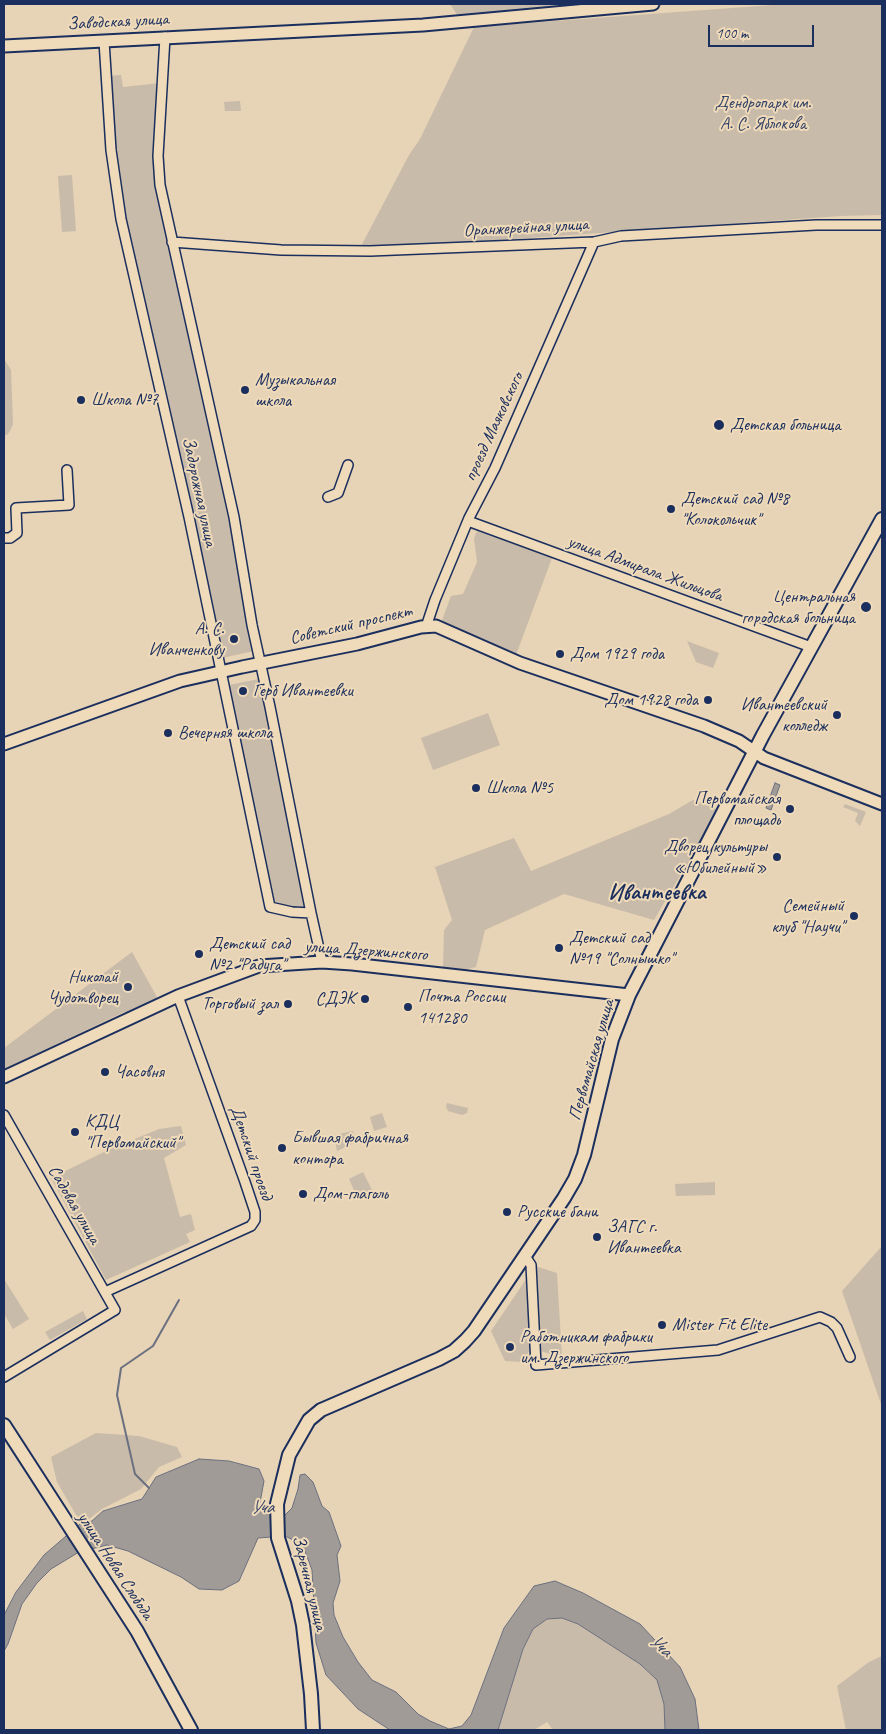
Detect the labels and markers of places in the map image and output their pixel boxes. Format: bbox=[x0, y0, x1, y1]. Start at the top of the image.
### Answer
place label: Музыкальная школа bbox=[255, 369, 335, 412]
marker: Музыкальная школа bbox=[239, 384, 251, 396]
place label: Школа №7 bbox=[91, 389, 158, 411]
marker: Школа №7 bbox=[75, 394, 87, 406]
place label: Детская больница bbox=[730, 414, 841, 436]
marker: Детская больница bbox=[712, 418, 726, 432]
place label: Детский сад №8 "Колокольчик" bbox=[681, 488, 789, 530]
marker: Детский сад №8 "Колокольчик" bbox=[665, 503, 677, 515]
place label: Центральная городская больница bbox=[742, 586, 855, 628]
marker: Центральная городская больница bbox=[859, 600, 873, 614]
place label: А. С. Иванченкову bbox=[148, 618, 224, 660]
marker: А. С. Иванченкову bbox=[228, 633, 240, 645]
place label: Дом 1929 года bbox=[570, 643, 664, 665]
marker: Дом 1929 года bbox=[554, 648, 566, 660]
place label: Герб Ивантеевки bbox=[253, 680, 353, 702]
marker: Герб Ивантеевки bbox=[237, 685, 249, 697]
place label: Дом 1928 года bbox=[604, 689, 698, 711]
marker: Дом 1928 года bbox=[702, 694, 714, 706]
place label: Ивантеевский колледж bbox=[741, 694, 827, 736]
marker: Ивантеевский колледж bbox=[831, 709, 843, 721]
place label: Вечерняя школа bbox=[178, 722, 272, 744]
marker: Вечерняя школа bbox=[162, 727, 174, 739]
place label: Школа №5 bbox=[486, 777, 553, 799]
marker: Школа №5 bbox=[470, 782, 482, 794]
place label: Первомайская площадь bbox=[694, 788, 780, 831]
marker: Первомайская площадь bbox=[784, 803, 796, 815]
place label: Дворец культуры «Юбилейный» bbox=[664, 836, 767, 879]
marker: Дворец культуры «Юбилейный» bbox=[771, 851, 783, 863]
place label: Семейный клуб "Научи" bbox=[771, 895, 844, 938]
marker: Семейный клуб "Научи" bbox=[848, 910, 860, 922]
place label: Детский сад №19 "Солнышко" bbox=[569, 927, 674, 970]
place label: Детский сад №2 "Радуга" bbox=[209, 933, 290, 976]
marker: Детский сад №19 "Солнышко" bbox=[553, 942, 565, 954]
marker: Детский сад №2 "Радуга" bbox=[193, 948, 205, 960]
place label: Николай Чудотворец bbox=[48, 966, 118, 1009]
marker: Николай Чудотворец bbox=[122, 981, 134, 993]
place label: Почта России 141280 bbox=[418, 986, 505, 1028]
place label: СДЭК bbox=[316, 988, 355, 1010]
place label: Торговый зал bbox=[202, 993, 278, 1015]
marker: СДЭК bbox=[359, 993, 371, 1005]
marker: Торговый зал bbox=[282, 998, 294, 1010]
marker: Почта России 141280 bbox=[402, 1001, 414, 1013]
place label: Часовня bbox=[115, 1061, 164, 1083]
marker: Часовня bbox=[99, 1066, 111, 1078]
place label: КДЦ "Первомайский" bbox=[85, 1111, 180, 1154]
marker: КДЦ "Первомайский" bbox=[69, 1126, 81, 1138]
place label: Бывшая фабричная контора bbox=[292, 1127, 408, 1170]
marker: Бывшая фабричная контора bbox=[276, 1142, 288, 1154]
place label: Дом-глаголь bbox=[313, 1183, 388, 1205]
marker: Дом-глаголь bbox=[297, 1188, 309, 1200]
place label: Русские бани bbox=[517, 1201, 598, 1223]
marker: Русские бани bbox=[501, 1206, 513, 1218]
place label: ЗАГС г. Ивантеевка bbox=[607, 1216, 681, 1258]
marker: ЗАГС г. Ивантеевка bbox=[591, 1231, 603, 1243]
place label: Mister Fit Elite bbox=[672, 1314, 767, 1336]
marker: Mister Fit Elite bbox=[656, 1319, 668, 1331]
place label: Работникам фабрики им. Дзержинского bbox=[520, 1326, 652, 1368]
marker: Работникам фабрики им. Дзержинского bbox=[504, 1341, 516, 1353]

